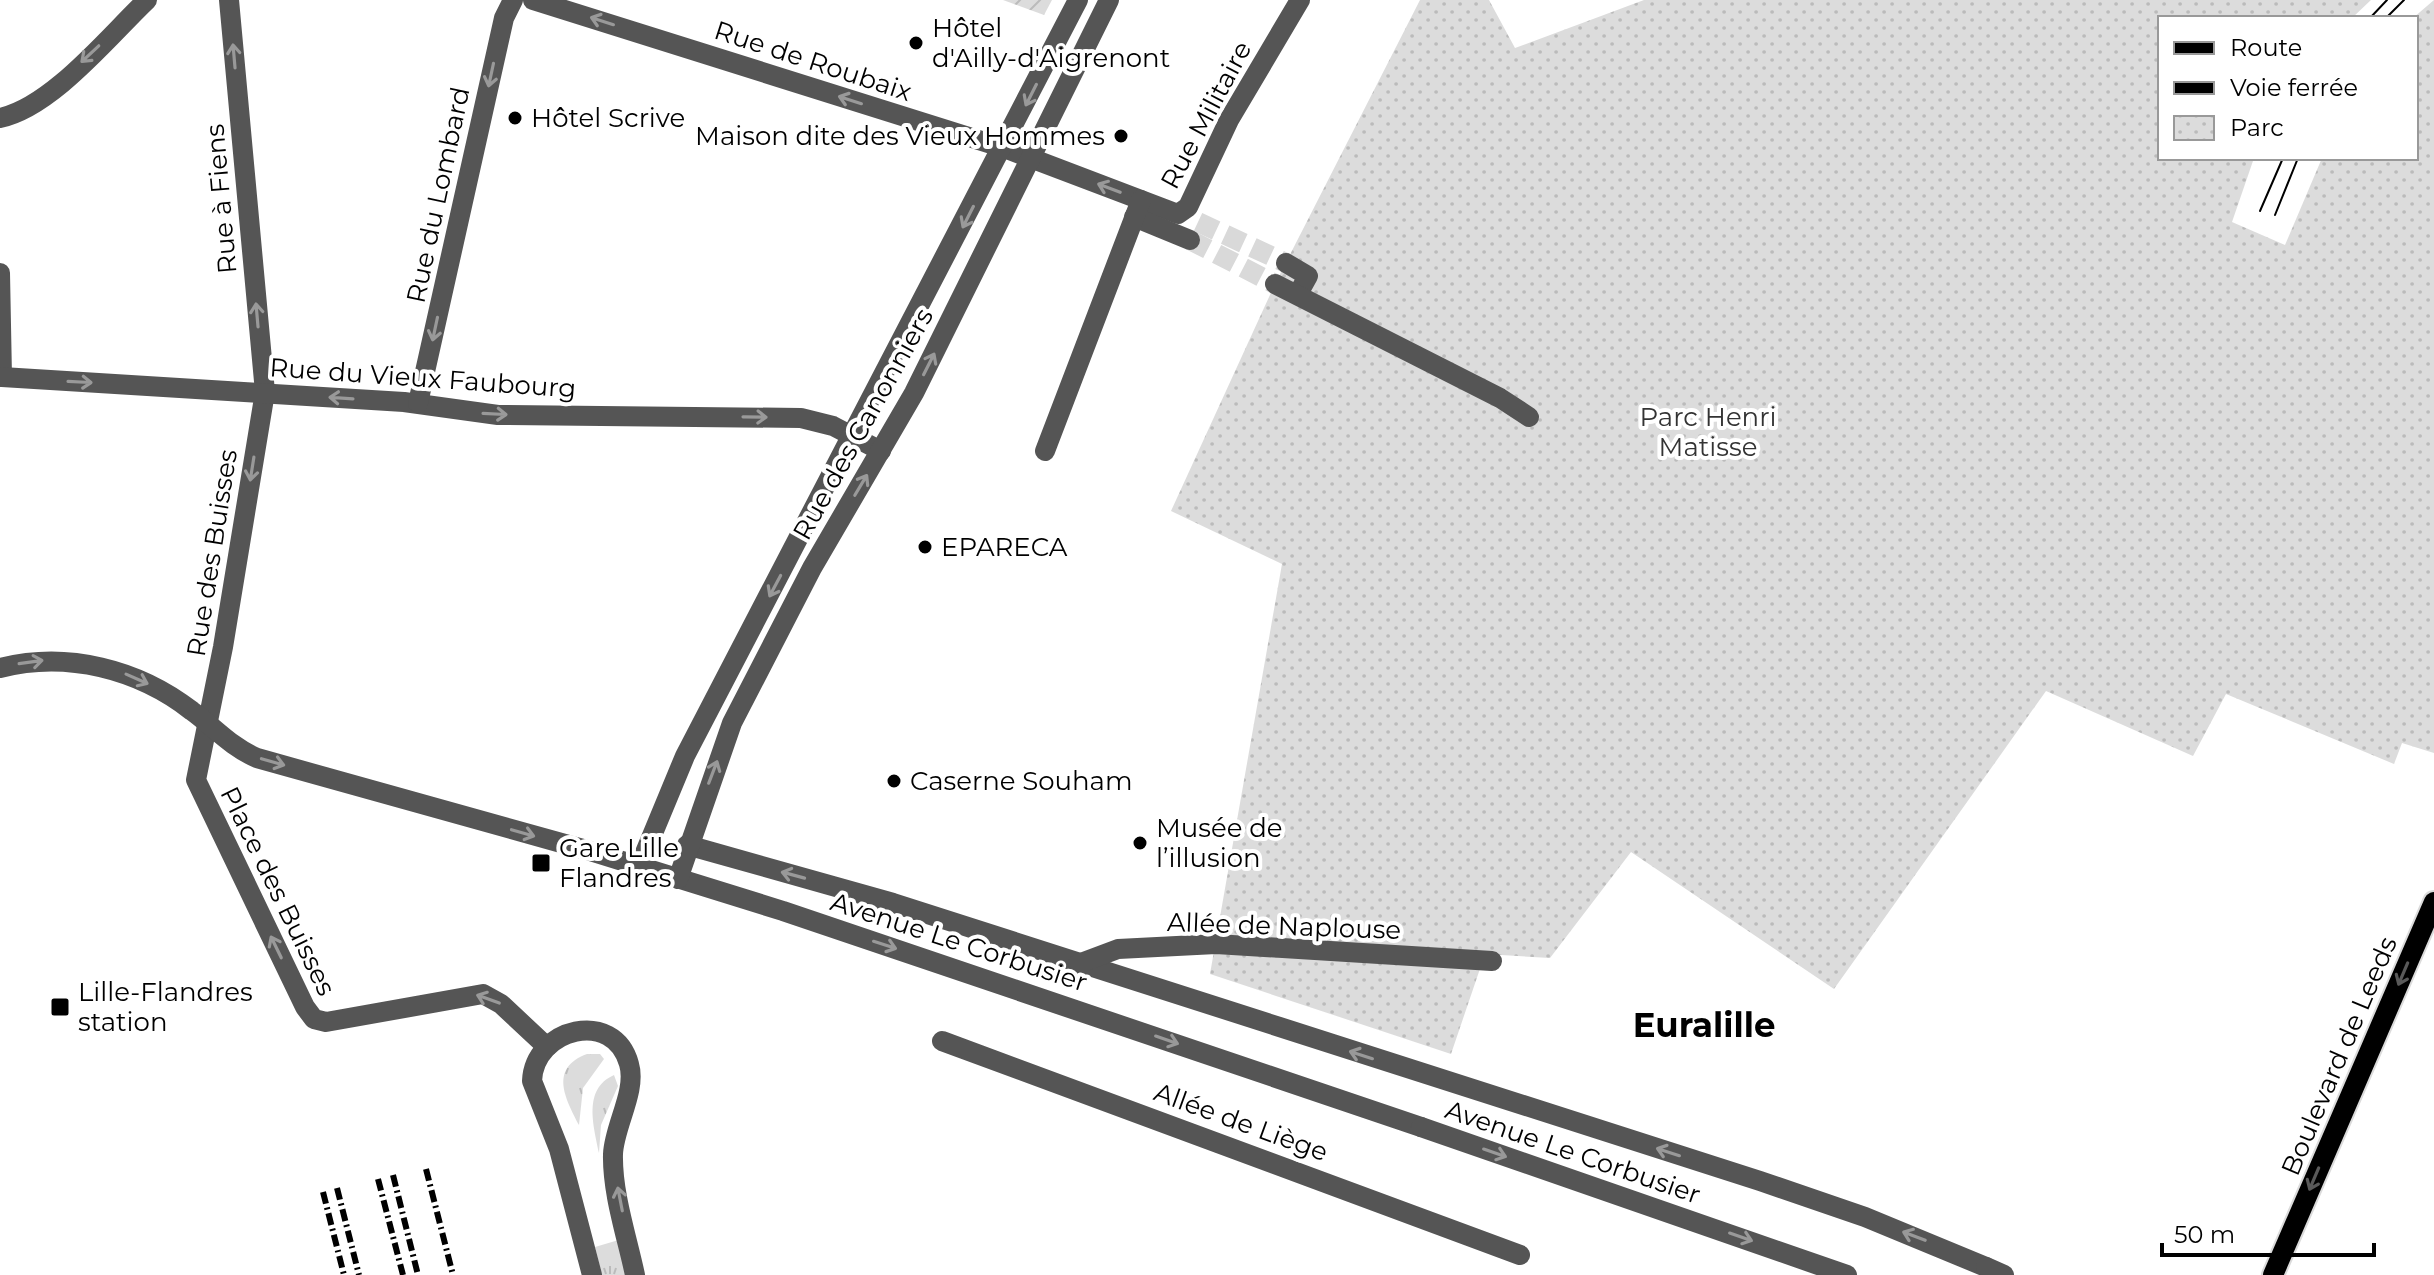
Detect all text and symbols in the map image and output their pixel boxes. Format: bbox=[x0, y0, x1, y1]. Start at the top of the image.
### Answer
place label: Hôtel d'Ailly-d'Aigrenont bbox=[932, 12, 1170, 74]
one-way arrow bbox=[590, 13, 615, 27]
street label: Rue de Roubaix bbox=[710, 14, 916, 108]
legend bbox=[2158, 16, 2418, 160]
text: Route bbox=[2230, 33, 2302, 62]
marker: Hôtel d'Ailly-d'Aigrenont bbox=[907, 34, 925, 52]
street label: Rue Militaire bbox=[1154, 36, 1258, 194]
one-way arrow bbox=[226, 43, 241, 70]
one-way arrow bbox=[81, 44, 101, 62]
one-way arrow bbox=[483, 61, 498, 87]
text: Voie ferrée bbox=[2230, 73, 2358, 102]
one-way arrow bbox=[1022, 82, 1038, 106]
street label: Rue du Lombard bbox=[399, 84, 477, 306]
one-way arrow bbox=[837, 92, 863, 107]
place label: Hôtel Scrive bbox=[531, 102, 685, 134]
marker: Hôtel Scrive bbox=[506, 109, 524, 127]
text: Parc bbox=[2230, 113, 2284, 142]
place label: Maison dite des Vieux Hommes bbox=[695, 120, 1105, 152]
street label: Rue à Fiens bbox=[199, 123, 243, 275]
marker: Maison dite des Vieux Hommes bbox=[1112, 127, 1130, 145]
one-way arrow bbox=[1097, 180, 1122, 194]
one-way arrow bbox=[959, 204, 975, 228]
one-way arrow bbox=[250, 302, 265, 329]
street label: Rue des Canonniers bbox=[786, 303, 940, 545]
one-way arrow bbox=[427, 315, 442, 341]
street label: Rue du Vieux Faubourg bbox=[269, 351, 577, 405]
one-way arrow bbox=[921, 353, 937, 377]
one-way arrow bbox=[66, 374, 93, 389]
one-way arrow bbox=[328, 390, 355, 405]
park label: Parc Henri Matisse bbox=[1640, 401, 1776, 463]
one-way arrow bbox=[481, 407, 508, 422]
one-way arrow bbox=[741, 409, 768, 425]
street label: Rue des Buisses bbox=[180, 447, 244, 659]
one-way arrow bbox=[244, 456, 259, 482]
one-way arrow bbox=[853, 474, 869, 497]
place label: EPARECA bbox=[941, 531, 1068, 563]
marker: EPARECA bbox=[916, 538, 934, 556]
one-way arrow bbox=[767, 574, 783, 597]
one-way arrow bbox=[17, 654, 43, 669]
one-way arrow bbox=[124, 673, 149, 688]
one-way arrow bbox=[259, 755, 285, 770]
one-way arrow bbox=[707, 760, 721, 785]
place label: Caserne Souham bbox=[910, 765, 1133, 797]
marker: Caserne Souham bbox=[885, 772, 903, 790]
street label: Place des Buisses bbox=[214, 781, 342, 1001]
place label: Musée de l’illusion bbox=[1156, 812, 1283, 874]
one-way arrow bbox=[509, 826, 535, 841]
place label: Gare Lille Flandres bbox=[559, 832, 679, 894]
marker: Musée de l’illusion bbox=[1131, 834, 1149, 852]
marker: Gare Lille Flandres bbox=[530, 852, 552, 874]
one-way arrow bbox=[780, 866, 806, 881]
street label: Avenue Le Corbusier bbox=[827, 885, 1091, 999]
street label: Allée de Naplouse bbox=[1166, 906, 1402, 946]
street label: Boulevard de Leeds bbox=[2274, 932, 2404, 1180]
one-way arrow bbox=[267, 936, 282, 959]
one-way arrow bbox=[873, 938, 898, 953]
one-way arrow bbox=[2395, 961, 2410, 985]
place label: Lille-Flandres station bbox=[78, 976, 253, 1038]
one-way arrow bbox=[476, 990, 500, 1005]
marker: Lille-Flandres station bbox=[49, 996, 71, 1018]
district label: Euralille bbox=[1633, 1004, 1775, 1046]
one-way arrow bbox=[1155, 1034, 1179, 1048]
one-way arrow bbox=[1348, 1046, 1373, 1061]
street label: Allée de Liège bbox=[1150, 1076, 1332, 1168]
street label: Avenue Le Corbusier bbox=[1441, 1093, 1705, 1211]
one-way arrow bbox=[1656, 1144, 1681, 1158]
one-way arrow bbox=[1482, 1146, 1507, 1161]
one-way arrow bbox=[2306, 1166, 2321, 1191]
one-way arrow bbox=[612, 1186, 627, 1212]
scale bar bbox=[2162, 1207, 2374, 1257]
text: 50 m bbox=[2174, 1220, 2235, 1249]
one-way arrow bbox=[1902, 1228, 1927, 1242]
one-way arrow bbox=[1728, 1230, 1753, 1245]

